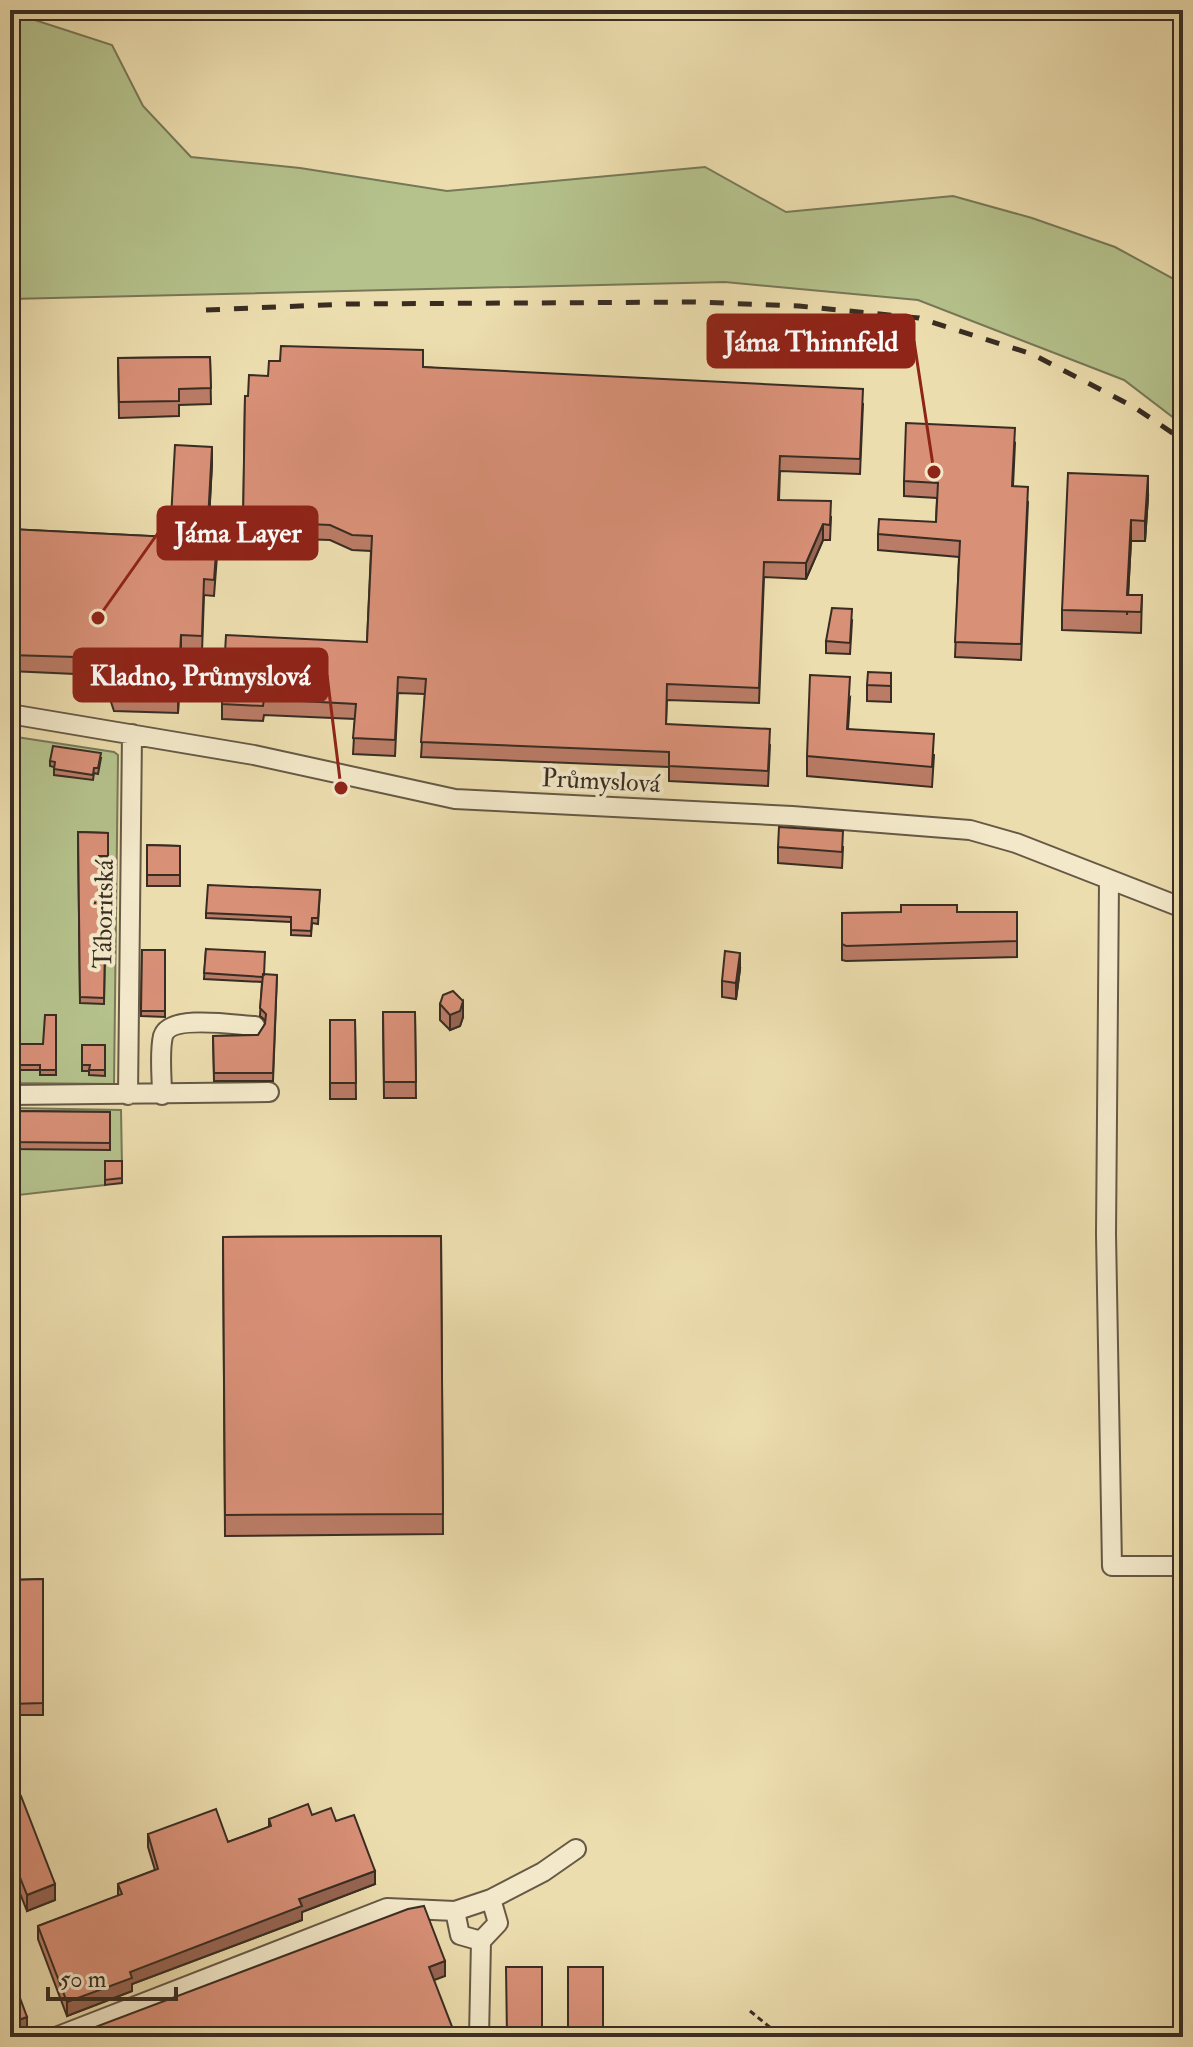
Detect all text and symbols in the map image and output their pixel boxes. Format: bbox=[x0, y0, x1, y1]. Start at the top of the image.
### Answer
callout: Jáma Thinnfeld bbox=[708, 315, 914, 367]
text: Jáma Thinnfeld bbox=[722, 325, 899, 360]
callout: Jáma Layer bbox=[158, 507, 317, 559]
text: Jáma Layer bbox=[172, 516, 302, 551]
callout: Kladno, Průmyslová bbox=[74, 649, 327, 701]
text: Kladno, Průmyslová bbox=[90, 659, 312, 694]
street label: Průmyslová bbox=[541, 762, 661, 800]
street label: Táboritská bbox=[87, 859, 121, 969]
scale bar bbox=[48, 1951, 176, 2001]
text: 50 m bbox=[60, 1964, 107, 1995]

